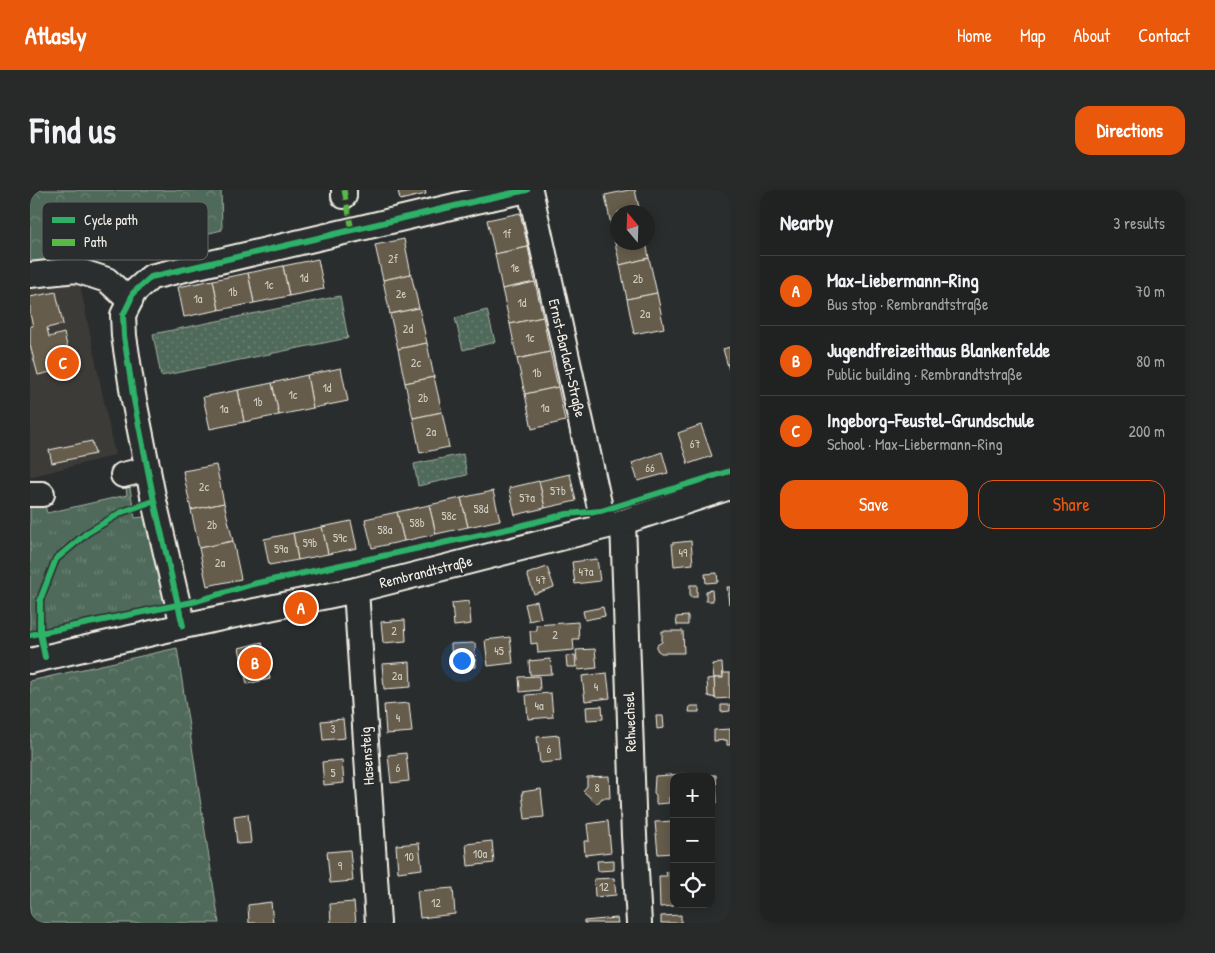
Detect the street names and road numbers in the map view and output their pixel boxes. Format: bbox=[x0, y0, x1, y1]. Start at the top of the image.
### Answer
street label: Ernst-Barlach-Straße bbox=[544, 297, 591, 419]
street label: Rembrandtstraße bbox=[377, 550, 475, 593]
street label: Rehwechsel bbox=[618, 692, 641, 752]
street label: Hasensteig bbox=[354, 726, 379, 786]

